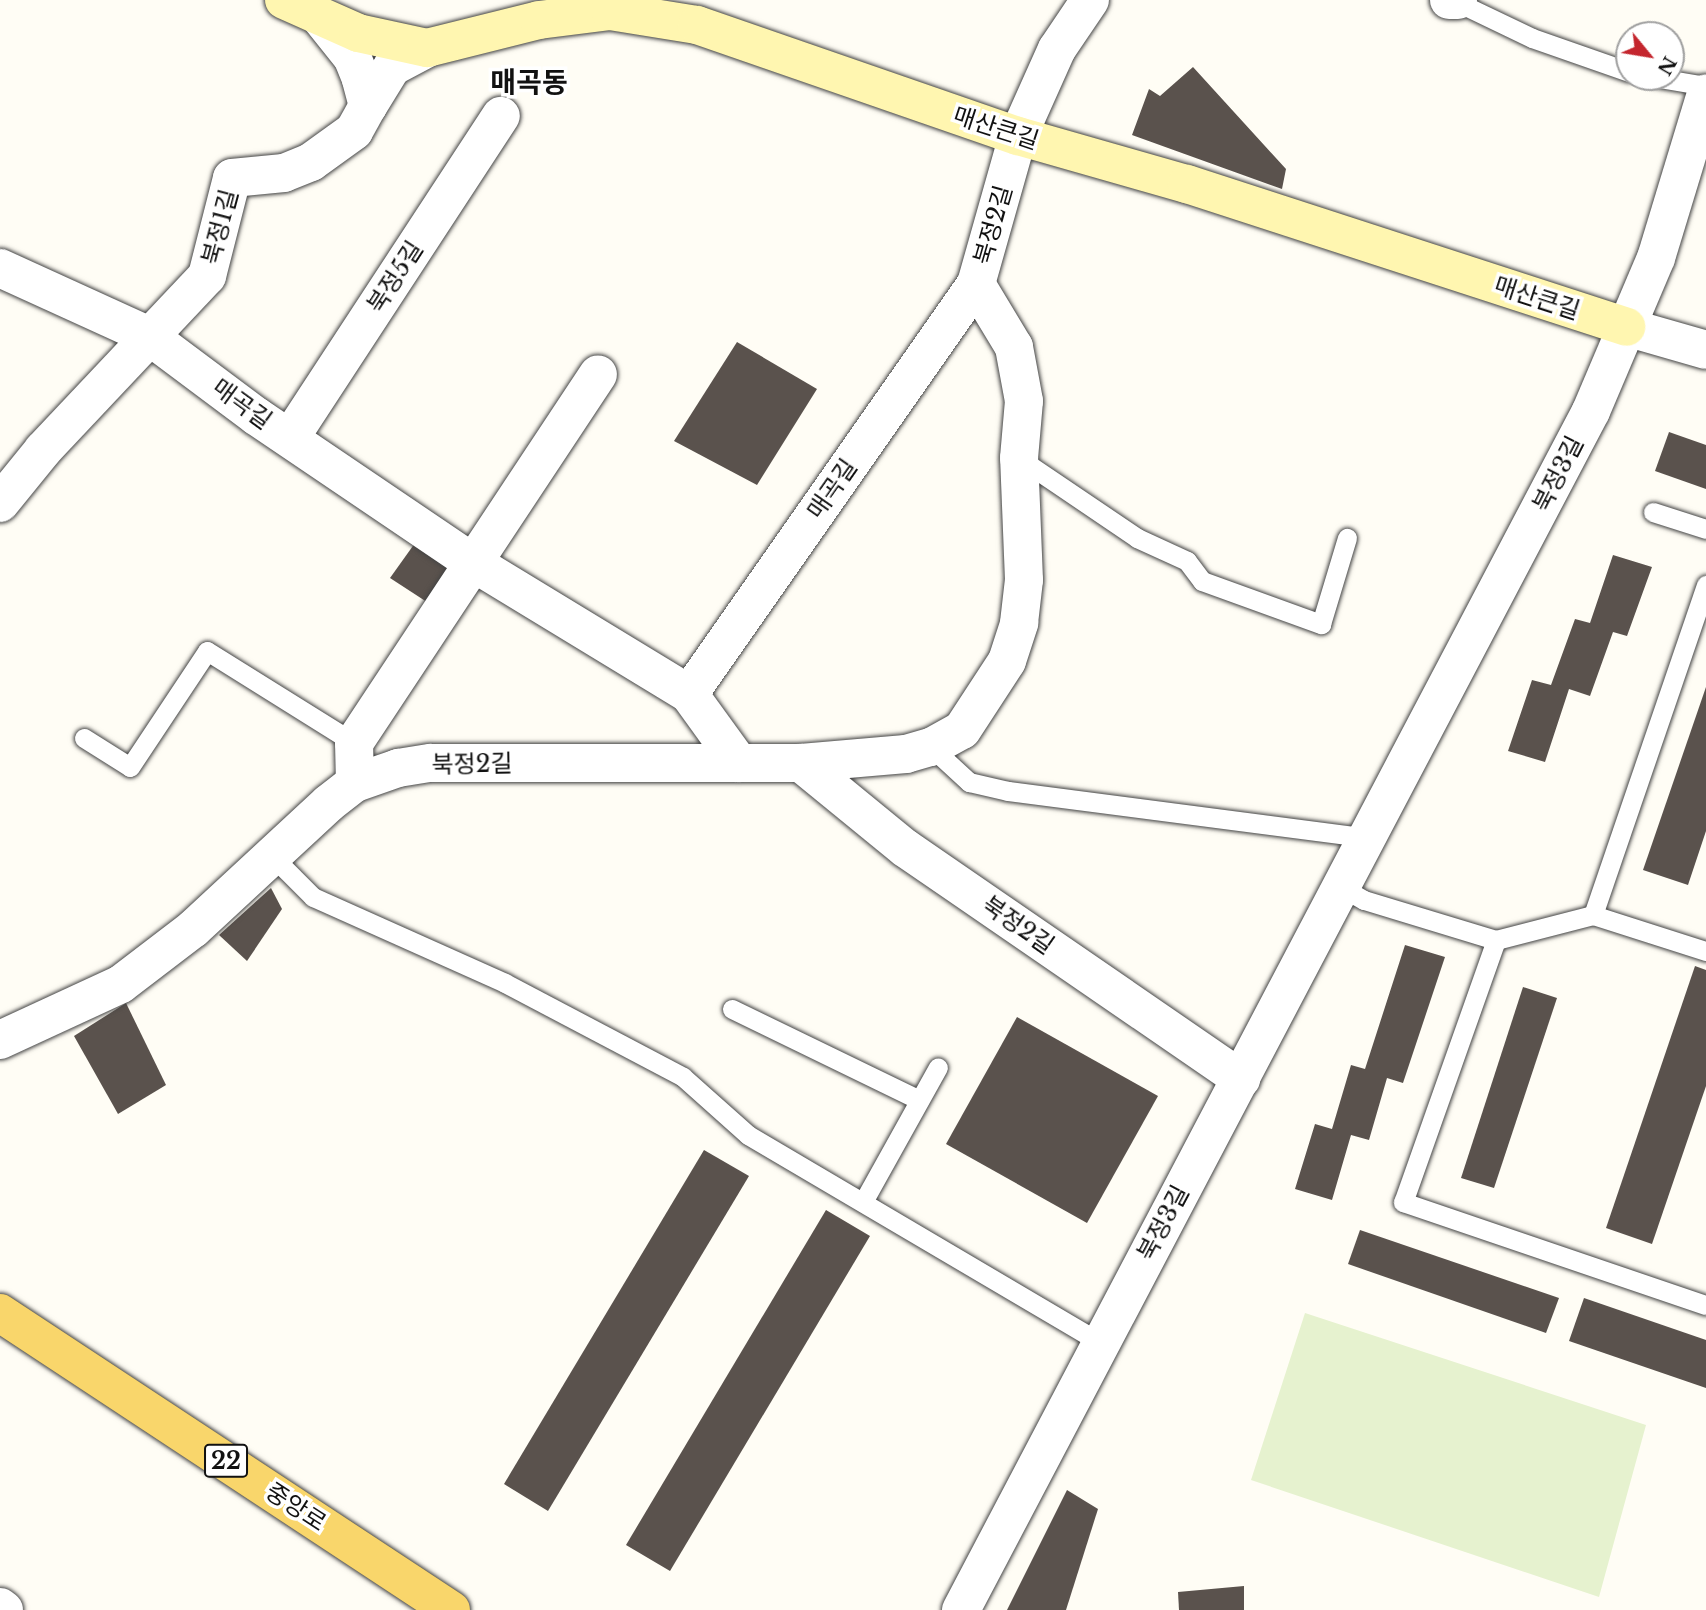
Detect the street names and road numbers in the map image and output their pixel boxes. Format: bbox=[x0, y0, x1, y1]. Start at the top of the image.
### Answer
street label: 매산큰길 bbox=[950, 101, 1042, 155]
street label: 북정2길 bbox=[968, 182, 1018, 268]
street label: 북정1길 bbox=[196, 186, 244, 268]
street label: 북정5길 bbox=[361, 236, 429, 318]
street label: 매산큰길 bbox=[1491, 271, 1583, 325]
street label: 매곡길 bbox=[207, 373, 277, 435]
street label: 북정3길 bbox=[1527, 431, 1589, 517]
street label: 매곡길 bbox=[801, 454, 863, 524]
street label: 북정2길 bbox=[431, 749, 513, 779]
street label: 북정2길 bbox=[977, 890, 1059, 960]
street label: 북정3길 bbox=[1131, 1180, 1195, 1266]
road number: 22 bbox=[203, 1442, 249, 1480]
street label: 중앙로 bbox=[260, 1477, 332, 1537]

